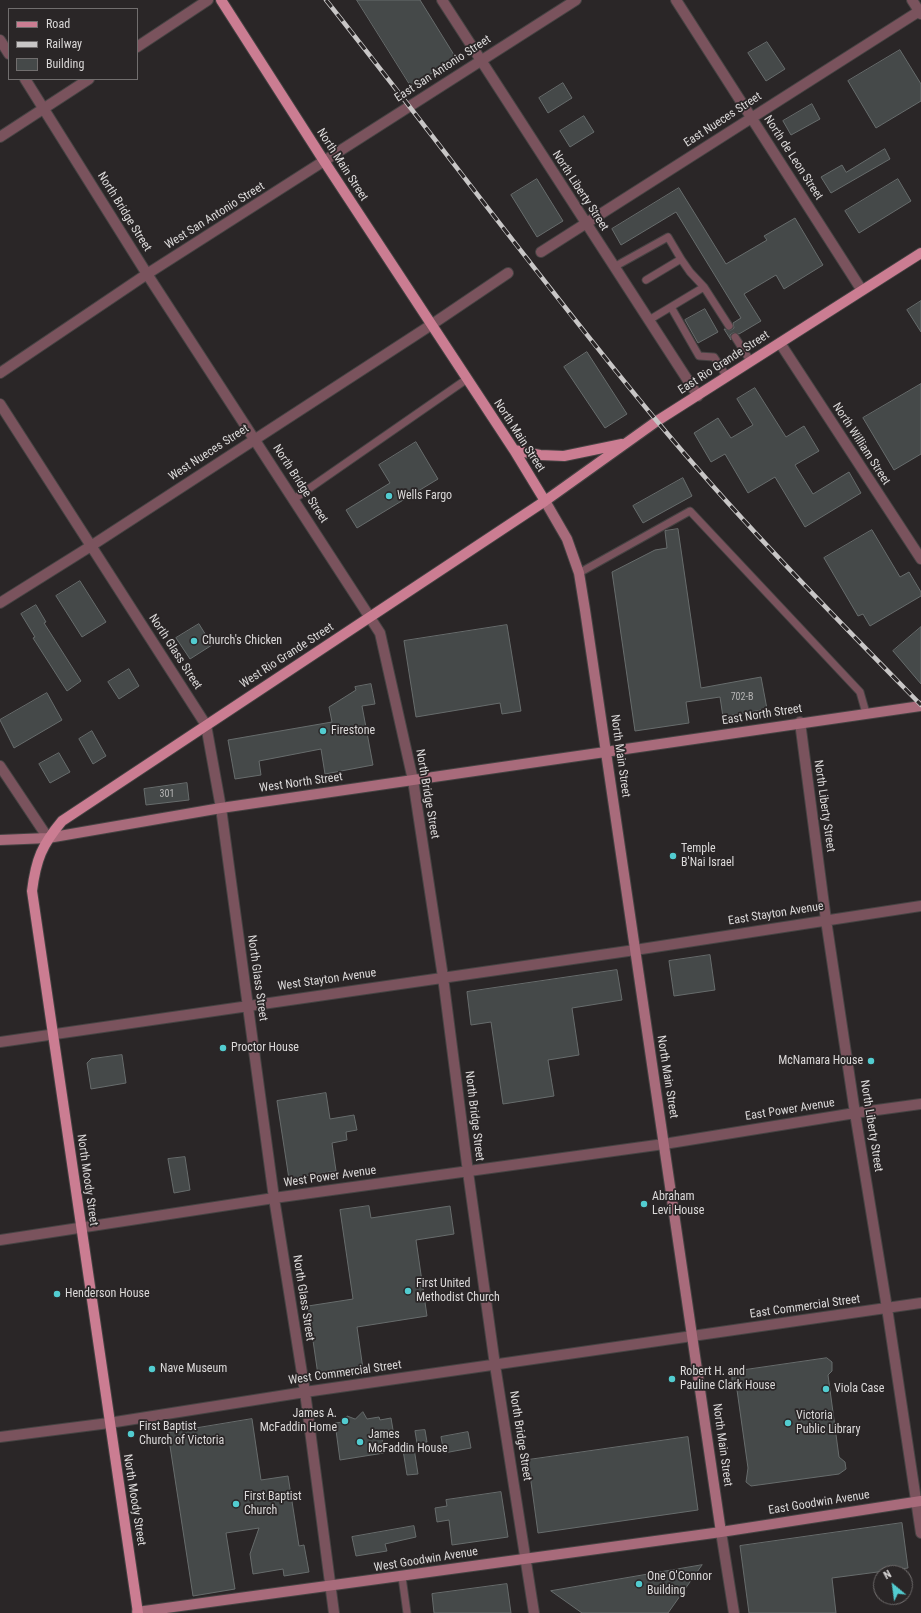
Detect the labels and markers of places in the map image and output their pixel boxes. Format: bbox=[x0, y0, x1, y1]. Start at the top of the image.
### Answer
place label: Wells Fargo bbox=[397, 489, 452, 503]
marker: Wells Fargo bbox=[384, 491, 394, 501]
place label: Church's Chicken bbox=[202, 634, 282, 648]
marker: Church's Chicken bbox=[189, 636, 199, 646]
place label: Firestone bbox=[331, 724, 375, 738]
marker: Firestone bbox=[318, 726, 328, 736]
place label: Temple B'Nai Israel bbox=[681, 842, 734, 870]
marker: Temple B'Nai Israel bbox=[668, 851, 678, 861]
place label: Proctor House bbox=[231, 1041, 299, 1055]
marker: Proctor House bbox=[218, 1043, 228, 1053]
place label: McNamara House bbox=[778, 1054, 863, 1068]
marker: McNamara House bbox=[866, 1056, 876, 1066]
place label: Abraham Levi House bbox=[652, 1190, 704, 1218]
marker: Abraham Levi House bbox=[639, 1199, 649, 1209]
place label: First United Methodist Church bbox=[416, 1277, 500, 1305]
marker: First United Methodist Church bbox=[403, 1286, 413, 1296]
place label: Henderson House bbox=[65, 1287, 150, 1301]
marker: Henderson House bbox=[52, 1289, 62, 1299]
place label: Nave Museum bbox=[160, 1362, 227, 1376]
marker: Nave Museum bbox=[147, 1364, 157, 1374]
place label: Robert H. and Pauline Clark House bbox=[680, 1365, 775, 1393]
marker: Robert H. and Pauline Clark House bbox=[667, 1374, 677, 1384]
place label: Viola Case bbox=[834, 1382, 884, 1396]
marker: Viola Case bbox=[821, 1384, 831, 1394]
place label: James A. McFaddin Home bbox=[260, 1407, 337, 1435]
place label: Victoria Public Library bbox=[796, 1409, 860, 1437]
marker: James A. McFaddin Home bbox=[340, 1416, 350, 1426]
marker: Victoria Public Library bbox=[783, 1418, 793, 1428]
place label: First Baptist Church of Victoria bbox=[139, 1420, 224, 1448]
place label: James McFaddin House bbox=[368, 1428, 448, 1456]
marker: First Baptist Church of Victoria bbox=[126, 1429, 136, 1439]
marker: James McFaddin House bbox=[355, 1437, 365, 1447]
place label: First Baptist Church bbox=[244, 1490, 302, 1518]
marker: First Baptist Church bbox=[231, 1499, 241, 1509]
place label: One O'Connor Building bbox=[647, 1570, 712, 1598]
marker: One O'Connor Building bbox=[634, 1579, 644, 1589]

